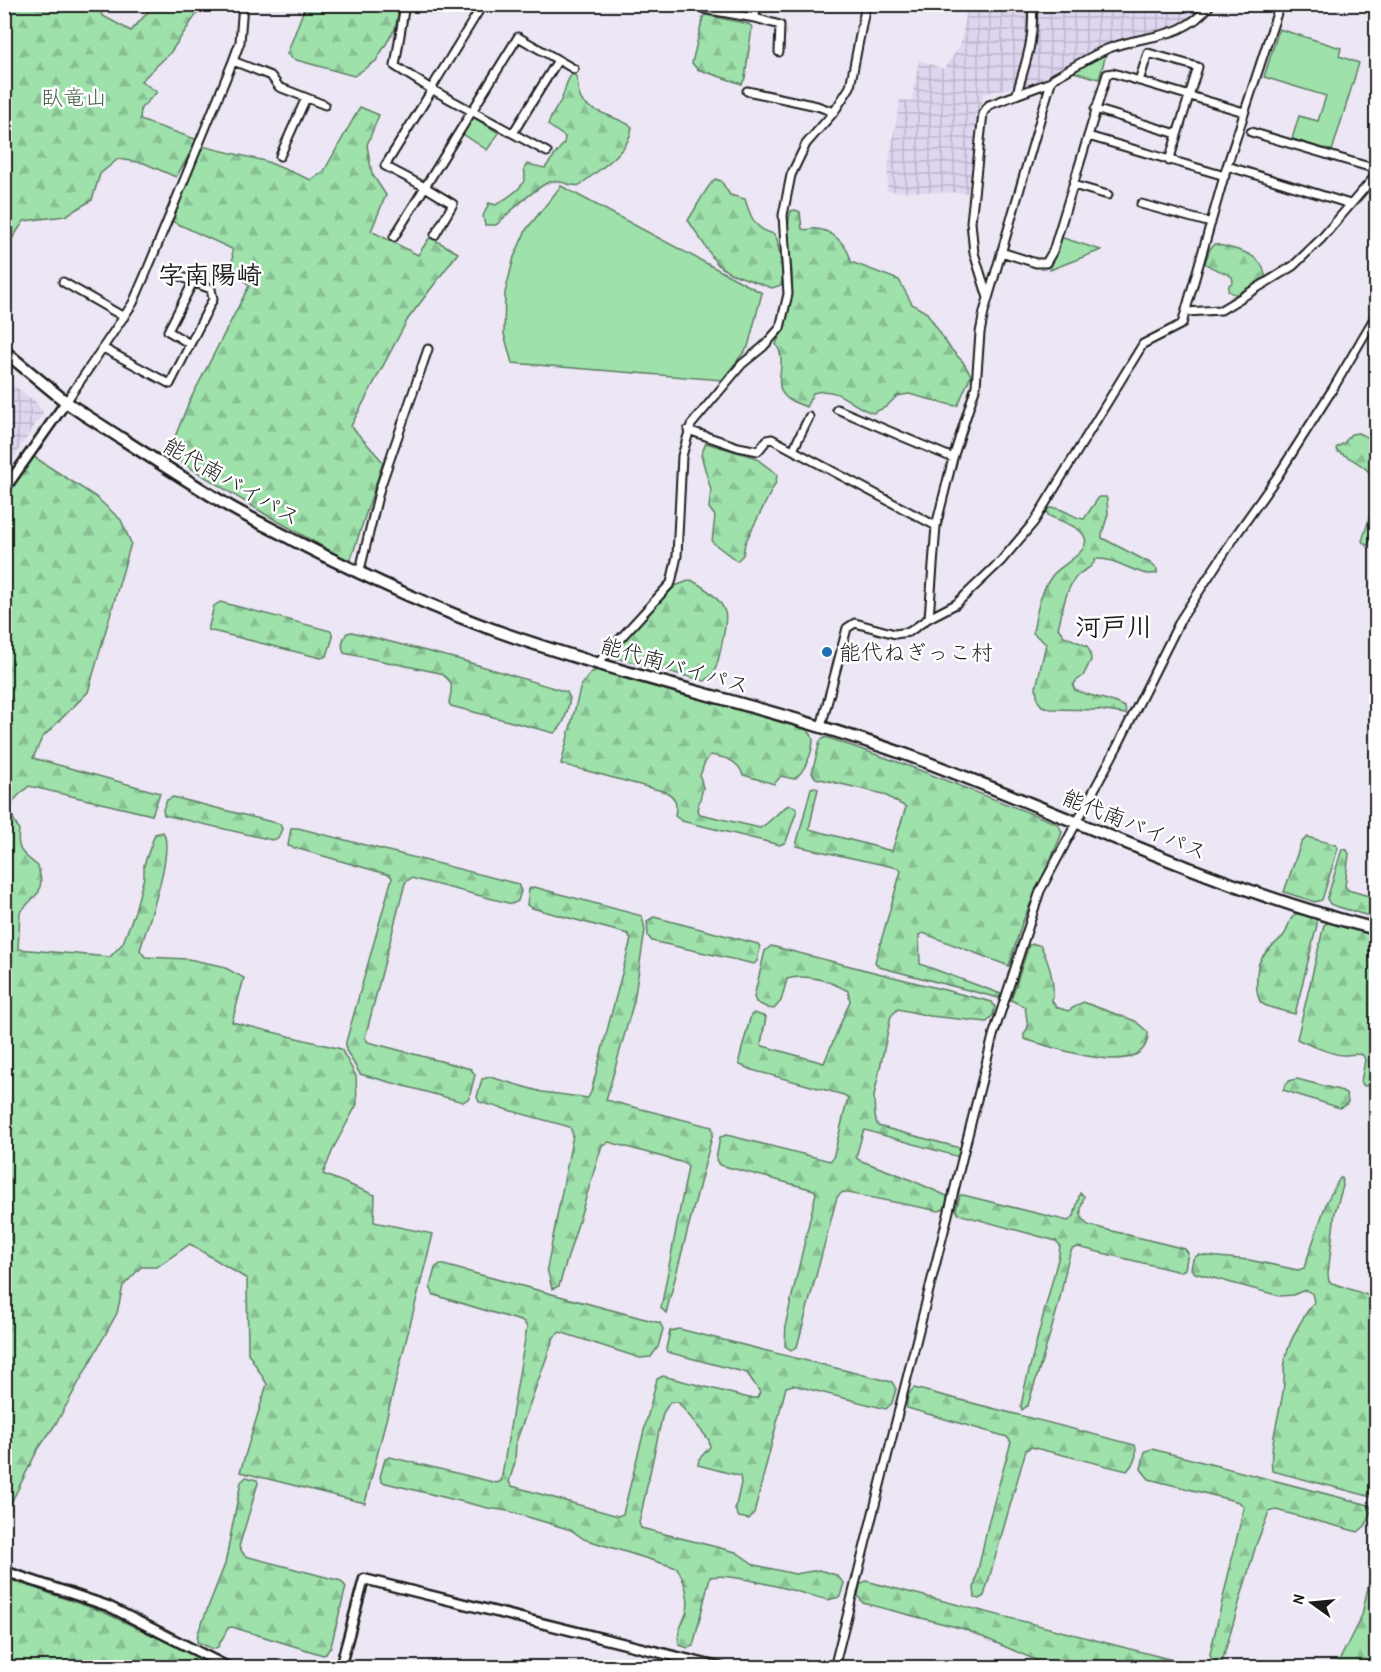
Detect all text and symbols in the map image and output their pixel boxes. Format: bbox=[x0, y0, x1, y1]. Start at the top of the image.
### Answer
park label: 臥竜山 bbox=[41, 82, 107, 112]
district label: 字南陽崎 bbox=[158, 257, 262, 292]
street label: 能代南バイパス bbox=[158, 430, 306, 532]
district label: 河戸川 bbox=[1075, 609, 1153, 644]
street label: 能代南バイパス bbox=[597, 629, 753, 701]
place label: 能代ねぎっこ村 bbox=[839, 637, 993, 667]
marker: 能代ねぎっこ村 bbox=[820, 645, 834, 659]
street label: 能代南バイパス bbox=[1058, 781, 1212, 867]
north arrow bbox=[1282, 1573, 1342, 1633]
text: N bbox=[1286, 1592, 1309, 1606]

